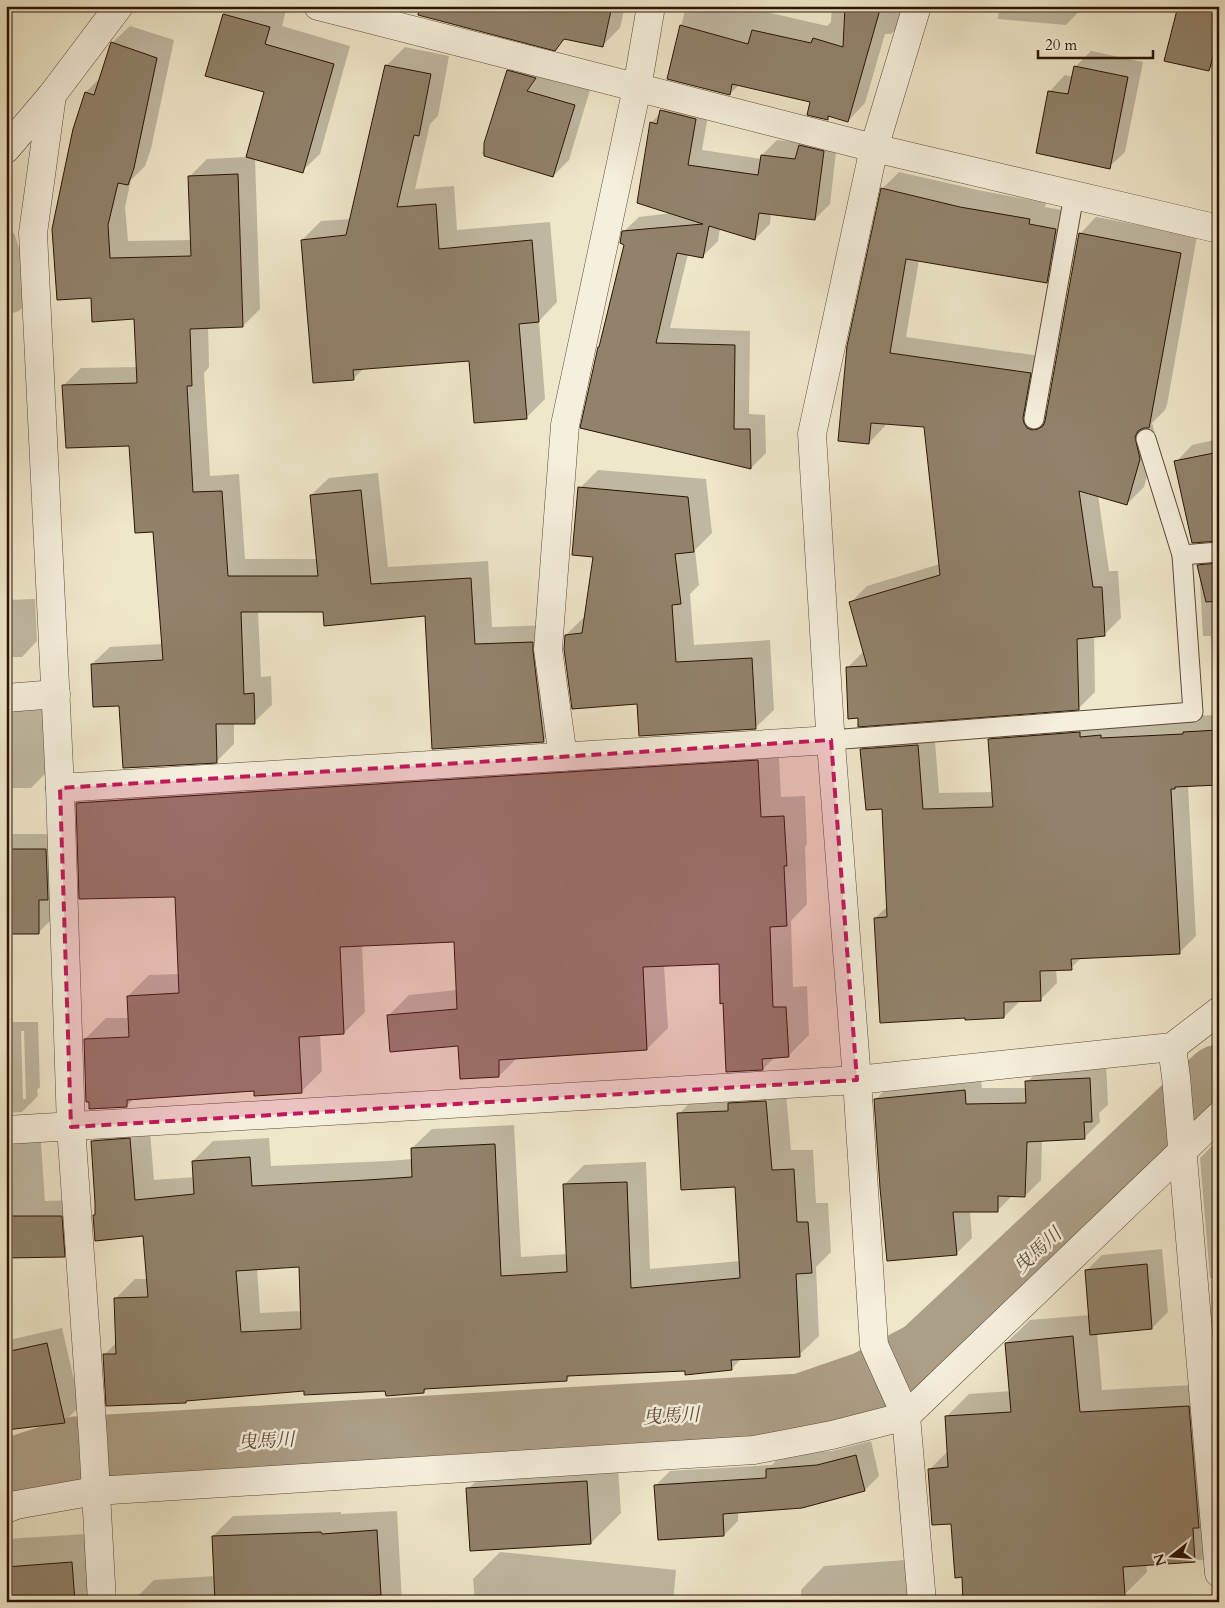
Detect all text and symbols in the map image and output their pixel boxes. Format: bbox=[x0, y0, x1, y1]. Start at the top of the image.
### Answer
scale bar bbox=[1038, 28, 1152, 60]
text: 20 m bbox=[1045, 35, 1077, 55]
water label: 曳馬川 bbox=[1008, 1220, 1069, 1280]
water label: 曳馬川 bbox=[642, 1401, 702, 1430]
water label: 曳馬川 bbox=[237, 1426, 297, 1455]
north arrow bbox=[1148, 1530, 1198, 1580]
text: N bbox=[1149, 1551, 1171, 1568]

